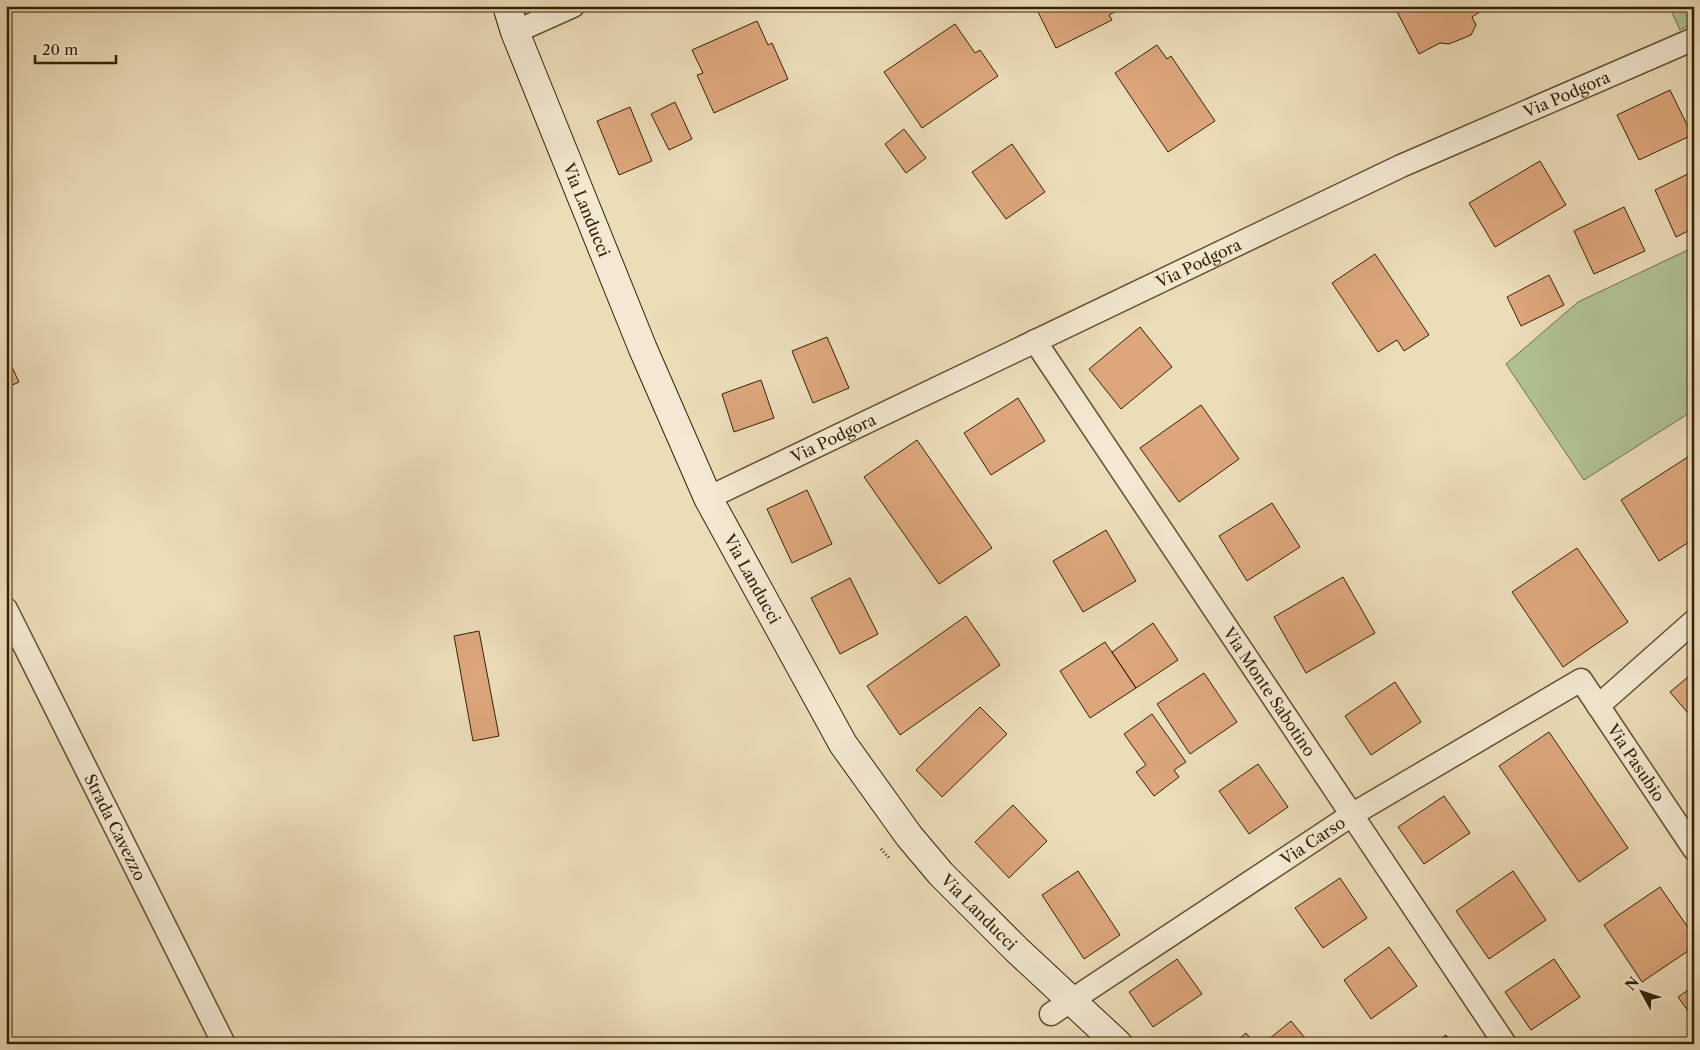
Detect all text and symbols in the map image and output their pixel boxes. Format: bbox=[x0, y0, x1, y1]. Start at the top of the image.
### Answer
scale bar bbox=[35, 32, 116, 64]
text: 20 m bbox=[42, 40, 78, 59]
street label: Via Podgora bbox=[1520, 67, 1613, 122]
street label: Via Landucci bbox=[559, 159, 615, 260]
street label: Via Podgora bbox=[1152, 234, 1245, 292]
street label: Via Podgora bbox=[787, 409, 880, 467]
street label: Via Landucci bbox=[719, 530, 785, 627]
street label: Via Monte Sabotino bbox=[1219, 623, 1320, 760]
street label: Via Pasubio bbox=[1603, 719, 1669, 805]
street label: Strada Cavezzo bbox=[80, 771, 150, 884]
street label: Via Carso bbox=[1276, 812, 1349, 870]
street label: Via Landucci bbox=[936, 869, 1021, 954]
north arrow bbox=[1618, 968, 1668, 1018]
text: N bbox=[1621, 973, 1643, 994]

